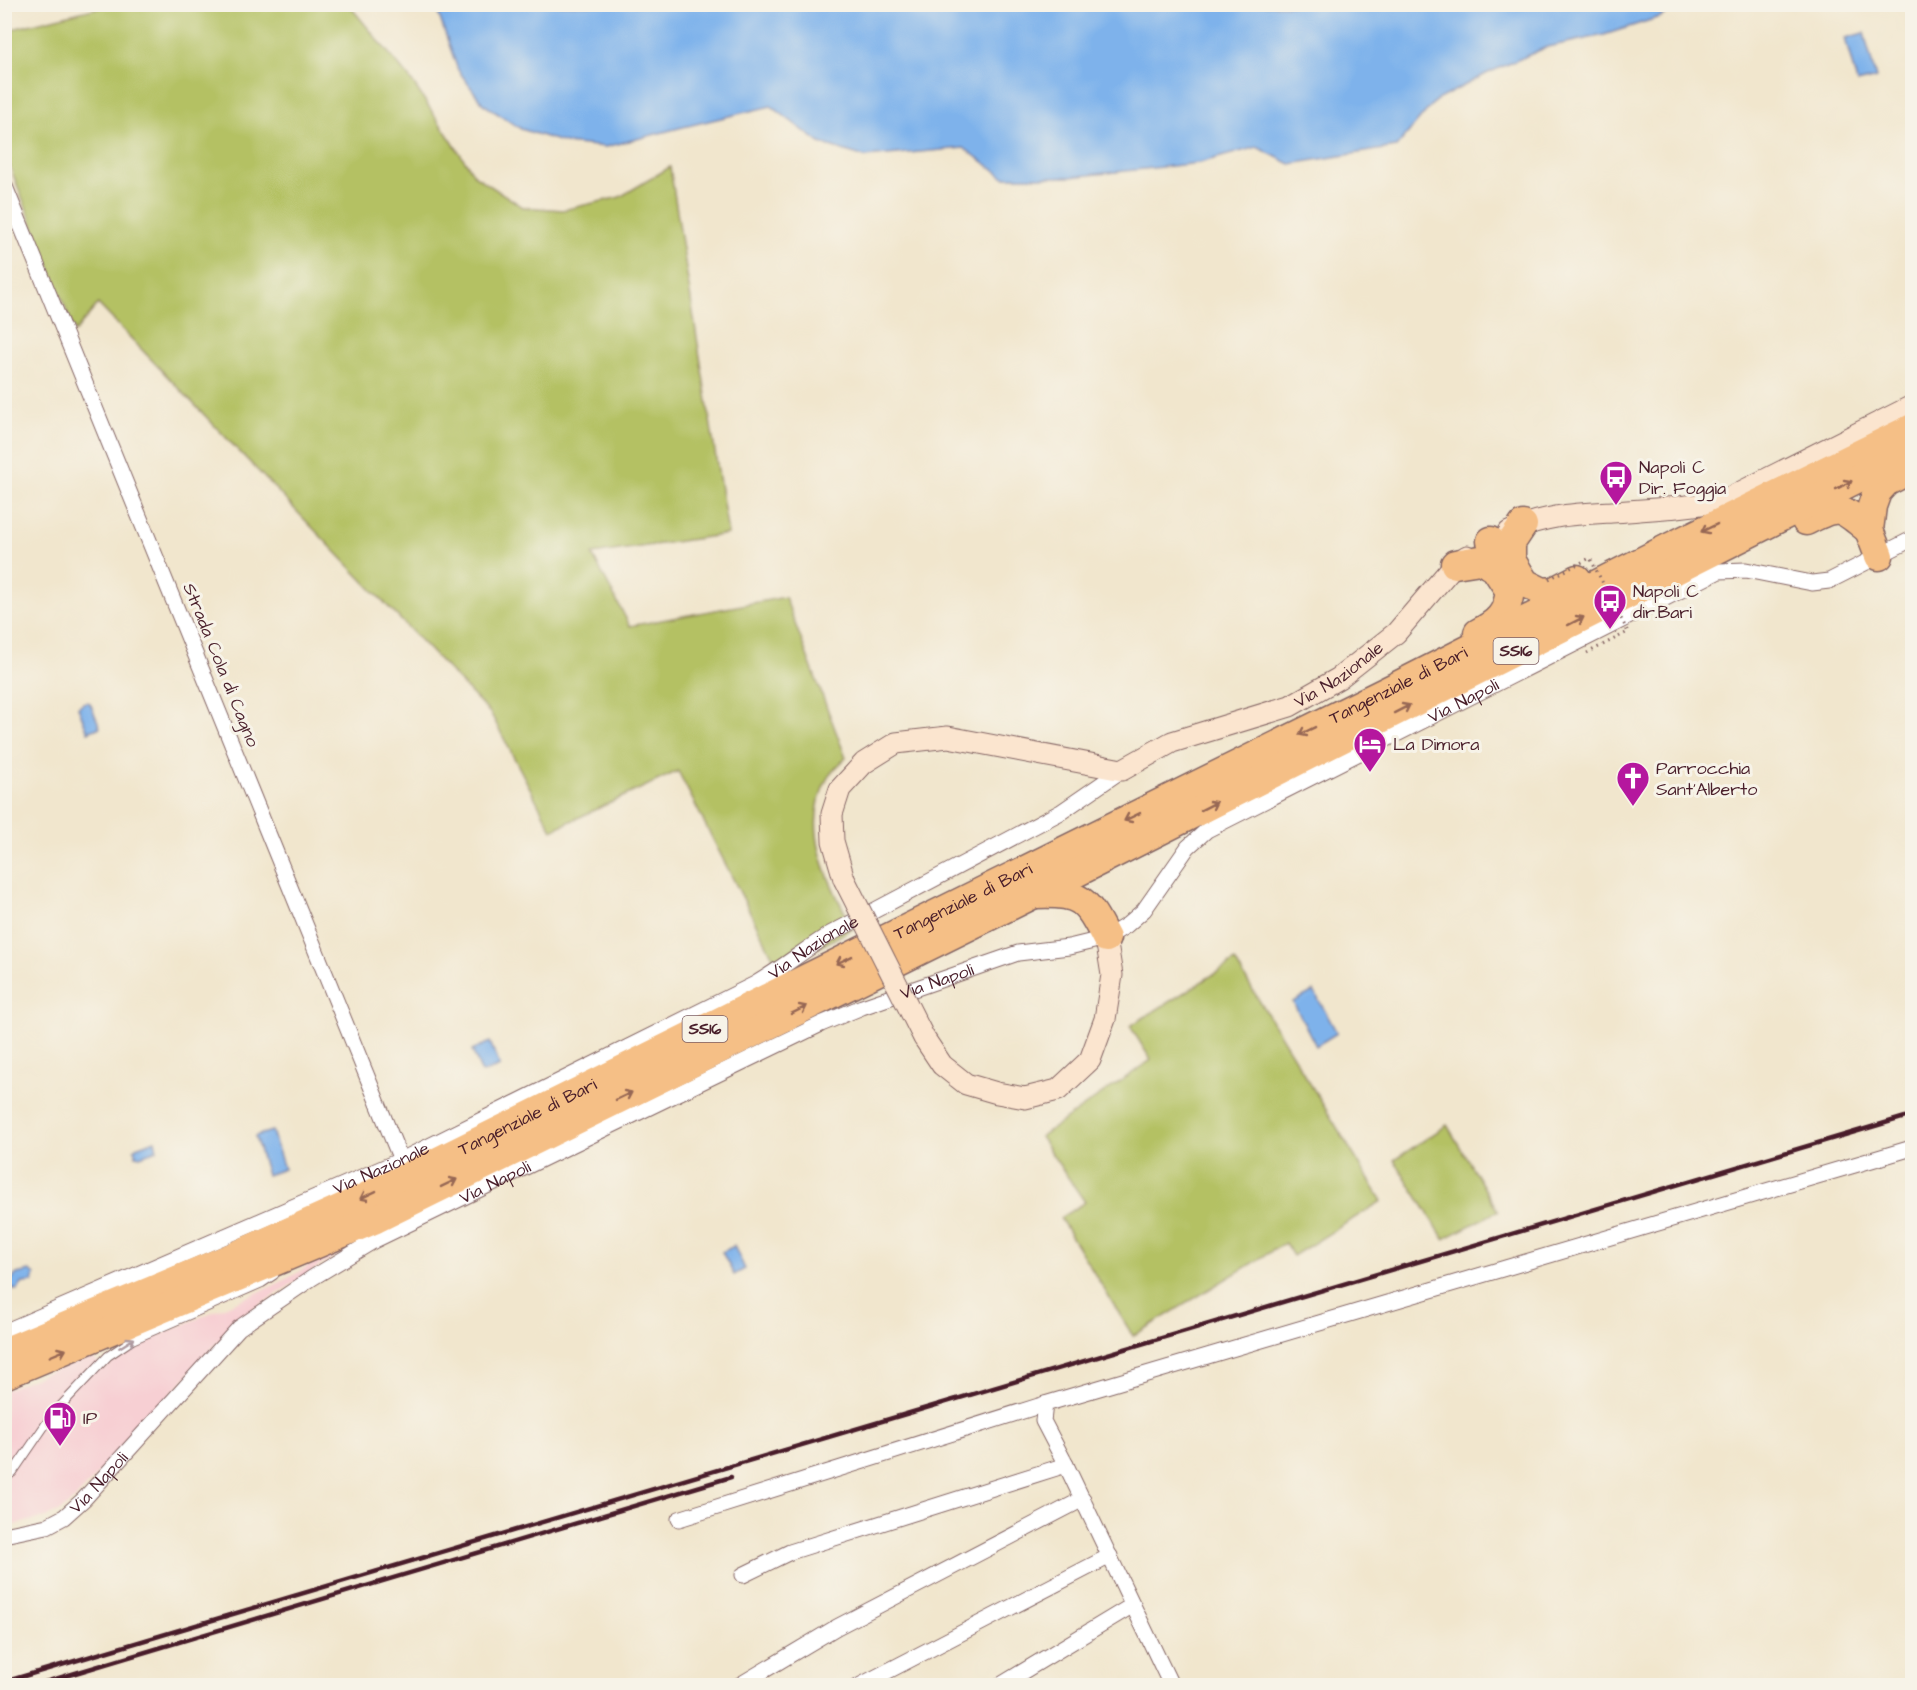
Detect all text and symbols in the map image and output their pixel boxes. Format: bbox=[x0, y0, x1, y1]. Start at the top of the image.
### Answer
place label: Napoli C Dir. Foggia bbox=[1639, 455, 1726, 502]
bus stop icon: Napoli C Dir. Foggia bbox=[1598, 459, 1634, 506]
one-way arrow bbox=[1835, 479, 1853, 491]
one-way arrow bbox=[1701, 522, 1719, 534]
street label: Strada Cola di Cagno bbox=[176, 579, 265, 751]
place label: Napoli C dir.Bari bbox=[1633, 579, 1699, 625]
bus stop icon: Napoli C dir.Bari bbox=[1592, 583, 1628, 630]
one-way arrow bbox=[1567, 615, 1585, 626]
street label: Via Nazionale bbox=[1289, 635, 1389, 714]
road number: SS16 bbox=[1494, 638, 1538, 664]
street label: Tangenziale di Bari bbox=[1325, 640, 1472, 730]
street label: Via Napoli bbox=[1423, 672, 1503, 729]
one-way arrow bbox=[1393, 703, 1411, 714]
one-way arrow bbox=[1298, 725, 1316, 737]
hotel icon: La Dimora bbox=[1352, 726, 1388, 773]
place label: La Dimora bbox=[1393, 732, 1479, 757]
place label: Parrocchia Sant'Alberto bbox=[1656, 756, 1757, 802]
church icon: Parrocchia Sant'Alberto bbox=[1615, 760, 1651, 807]
one-way arrow bbox=[1200, 800, 1218, 812]
one-way arrow bbox=[1123, 812, 1141, 824]
street label: Tangenziale di Bari bbox=[889, 856, 1037, 946]
street label: Via Nazionale bbox=[763, 909, 863, 985]
one-way arrow bbox=[836, 954, 854, 966]
street label: Via Napoli bbox=[896, 957, 977, 1005]
one-way arrow bbox=[789, 1004, 807, 1016]
road number: SS16 bbox=[682, 1016, 728, 1042]
street label: Tangenziale di Bari bbox=[454, 1072, 601, 1162]
one-way arrow bbox=[614, 1090, 632, 1102]
street label: Via Nazionale bbox=[329, 1135, 434, 1201]
street label: Via Napoli bbox=[455, 1154, 535, 1210]
one-way arrow bbox=[439, 1176, 457, 1188]
one-way arrow bbox=[360, 1190, 378, 1202]
one-way arrow bbox=[118, 1337, 135, 1349]
one-way arrow bbox=[49, 1347, 67, 1358]
fuel station icon: IP bbox=[42, 1400, 78, 1447]
place label: IP bbox=[83, 1406, 98, 1431]
street label: Via Napoli bbox=[63, 1446, 134, 1519]

